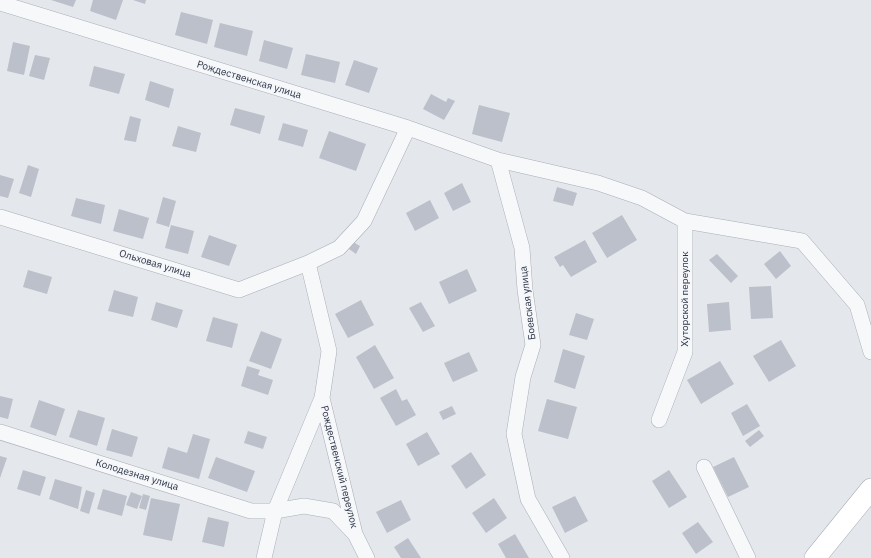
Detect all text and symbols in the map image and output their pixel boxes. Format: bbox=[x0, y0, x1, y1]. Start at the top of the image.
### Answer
street label: Рождественская улица bbox=[195, 58, 303, 102]
street label: Ольховая улица bbox=[118, 247, 192, 281]
street label: Хуторской переулок bbox=[679, 251, 691, 347]
street label: Боевская улица bbox=[518, 265, 538, 341]
street label: Рождественский переулок bbox=[318, 404, 360, 530]
street label: Колодезная улица bbox=[94, 457, 180, 493]

